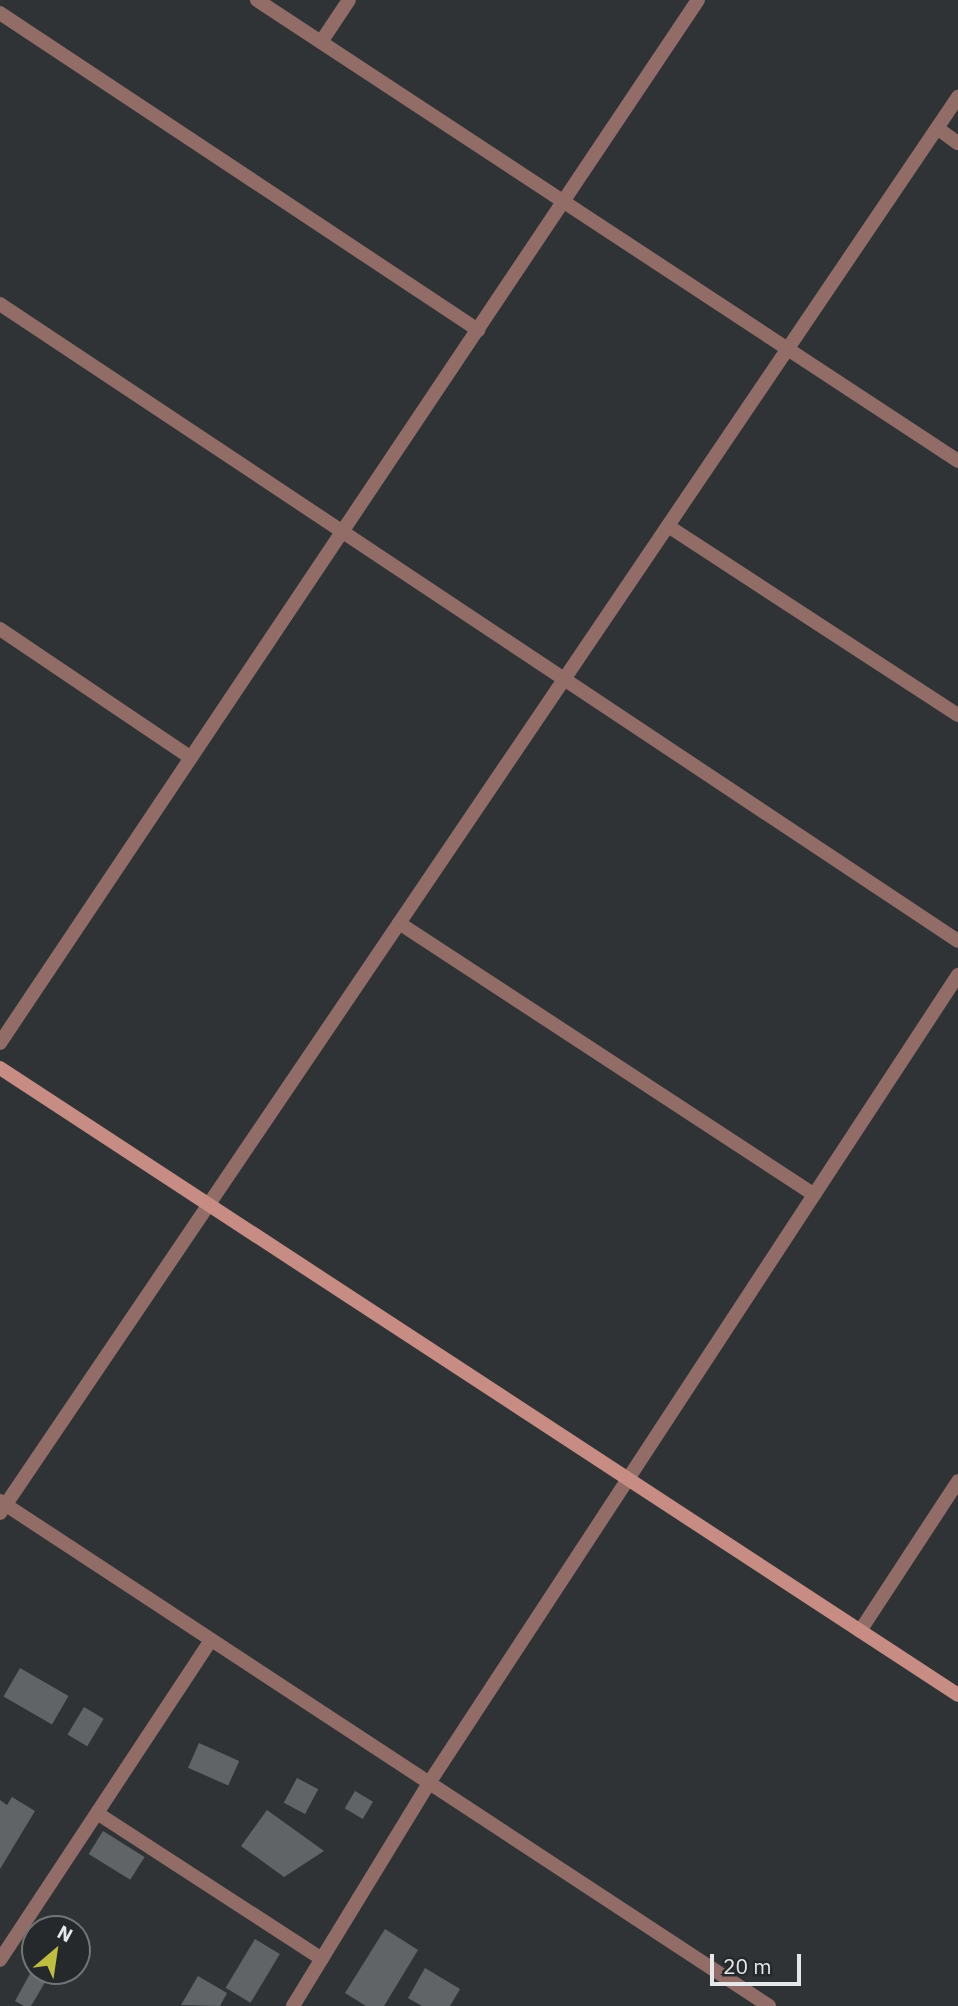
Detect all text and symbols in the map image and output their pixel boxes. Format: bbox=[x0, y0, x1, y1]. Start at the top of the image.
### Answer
north arrow bbox=[21, 1915, 91, 1985]
text: N bbox=[53, 1920, 77, 1947]
scale bar bbox=[713, 1940, 804, 1984]
text: 20 m bbox=[723, 1952, 772, 1980]

